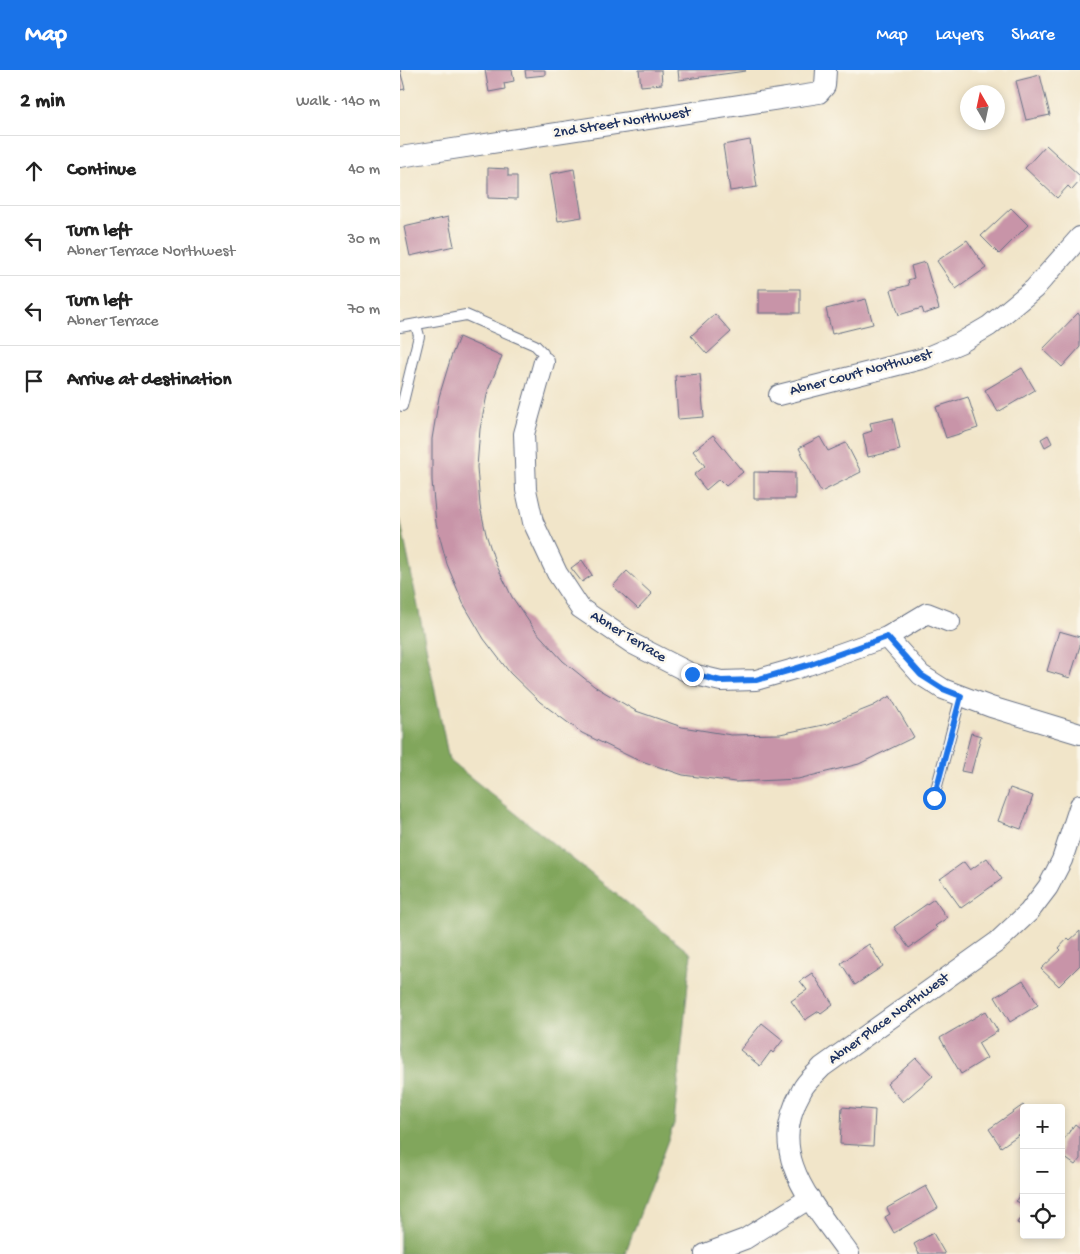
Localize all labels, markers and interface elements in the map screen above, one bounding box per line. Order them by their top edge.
text: Map [25,21,67,50]
text: Map [876,25,908,46]
text: Layers [936,25,983,46]
text: Share [1011,25,1055,46]
north arrow [960,85,1005,130]
text: 2 min [20,90,65,115]
text: Walk · 140 m [296,93,380,112]
street label: 2nd Street Northwest [552,103,694,143]
icon: ahead [20,157,48,185]
text: Continue [67,159,136,182]
text: 40 m [348,161,380,180]
text: Turn left [67,220,131,243]
icon: left [20,227,48,255]
text: 30 m [347,231,380,250]
text: Abner Terrace Northwest [67,243,235,262]
text: Turn left [67,290,131,313]
icon: left [20,297,48,325]
text: 70 m [347,301,380,320]
text: Abner Terrace [67,313,159,332]
street label: Abner Court Northwest [788,345,936,401]
icon: arrive [20,367,48,395]
text: Arrive at destination [67,369,231,392]
street label: Abner Terrace [587,607,670,667]
route end [681,663,704,686]
route start [923,787,946,810]
street label: Abner Place Northwest [825,968,954,1069]
map controls [1020,1104,1065,1239]
button: + [1020,1104,1065,1149]
button: − [1020,1149,1065,1194]
button: locate [1020,1194,1065,1239]

